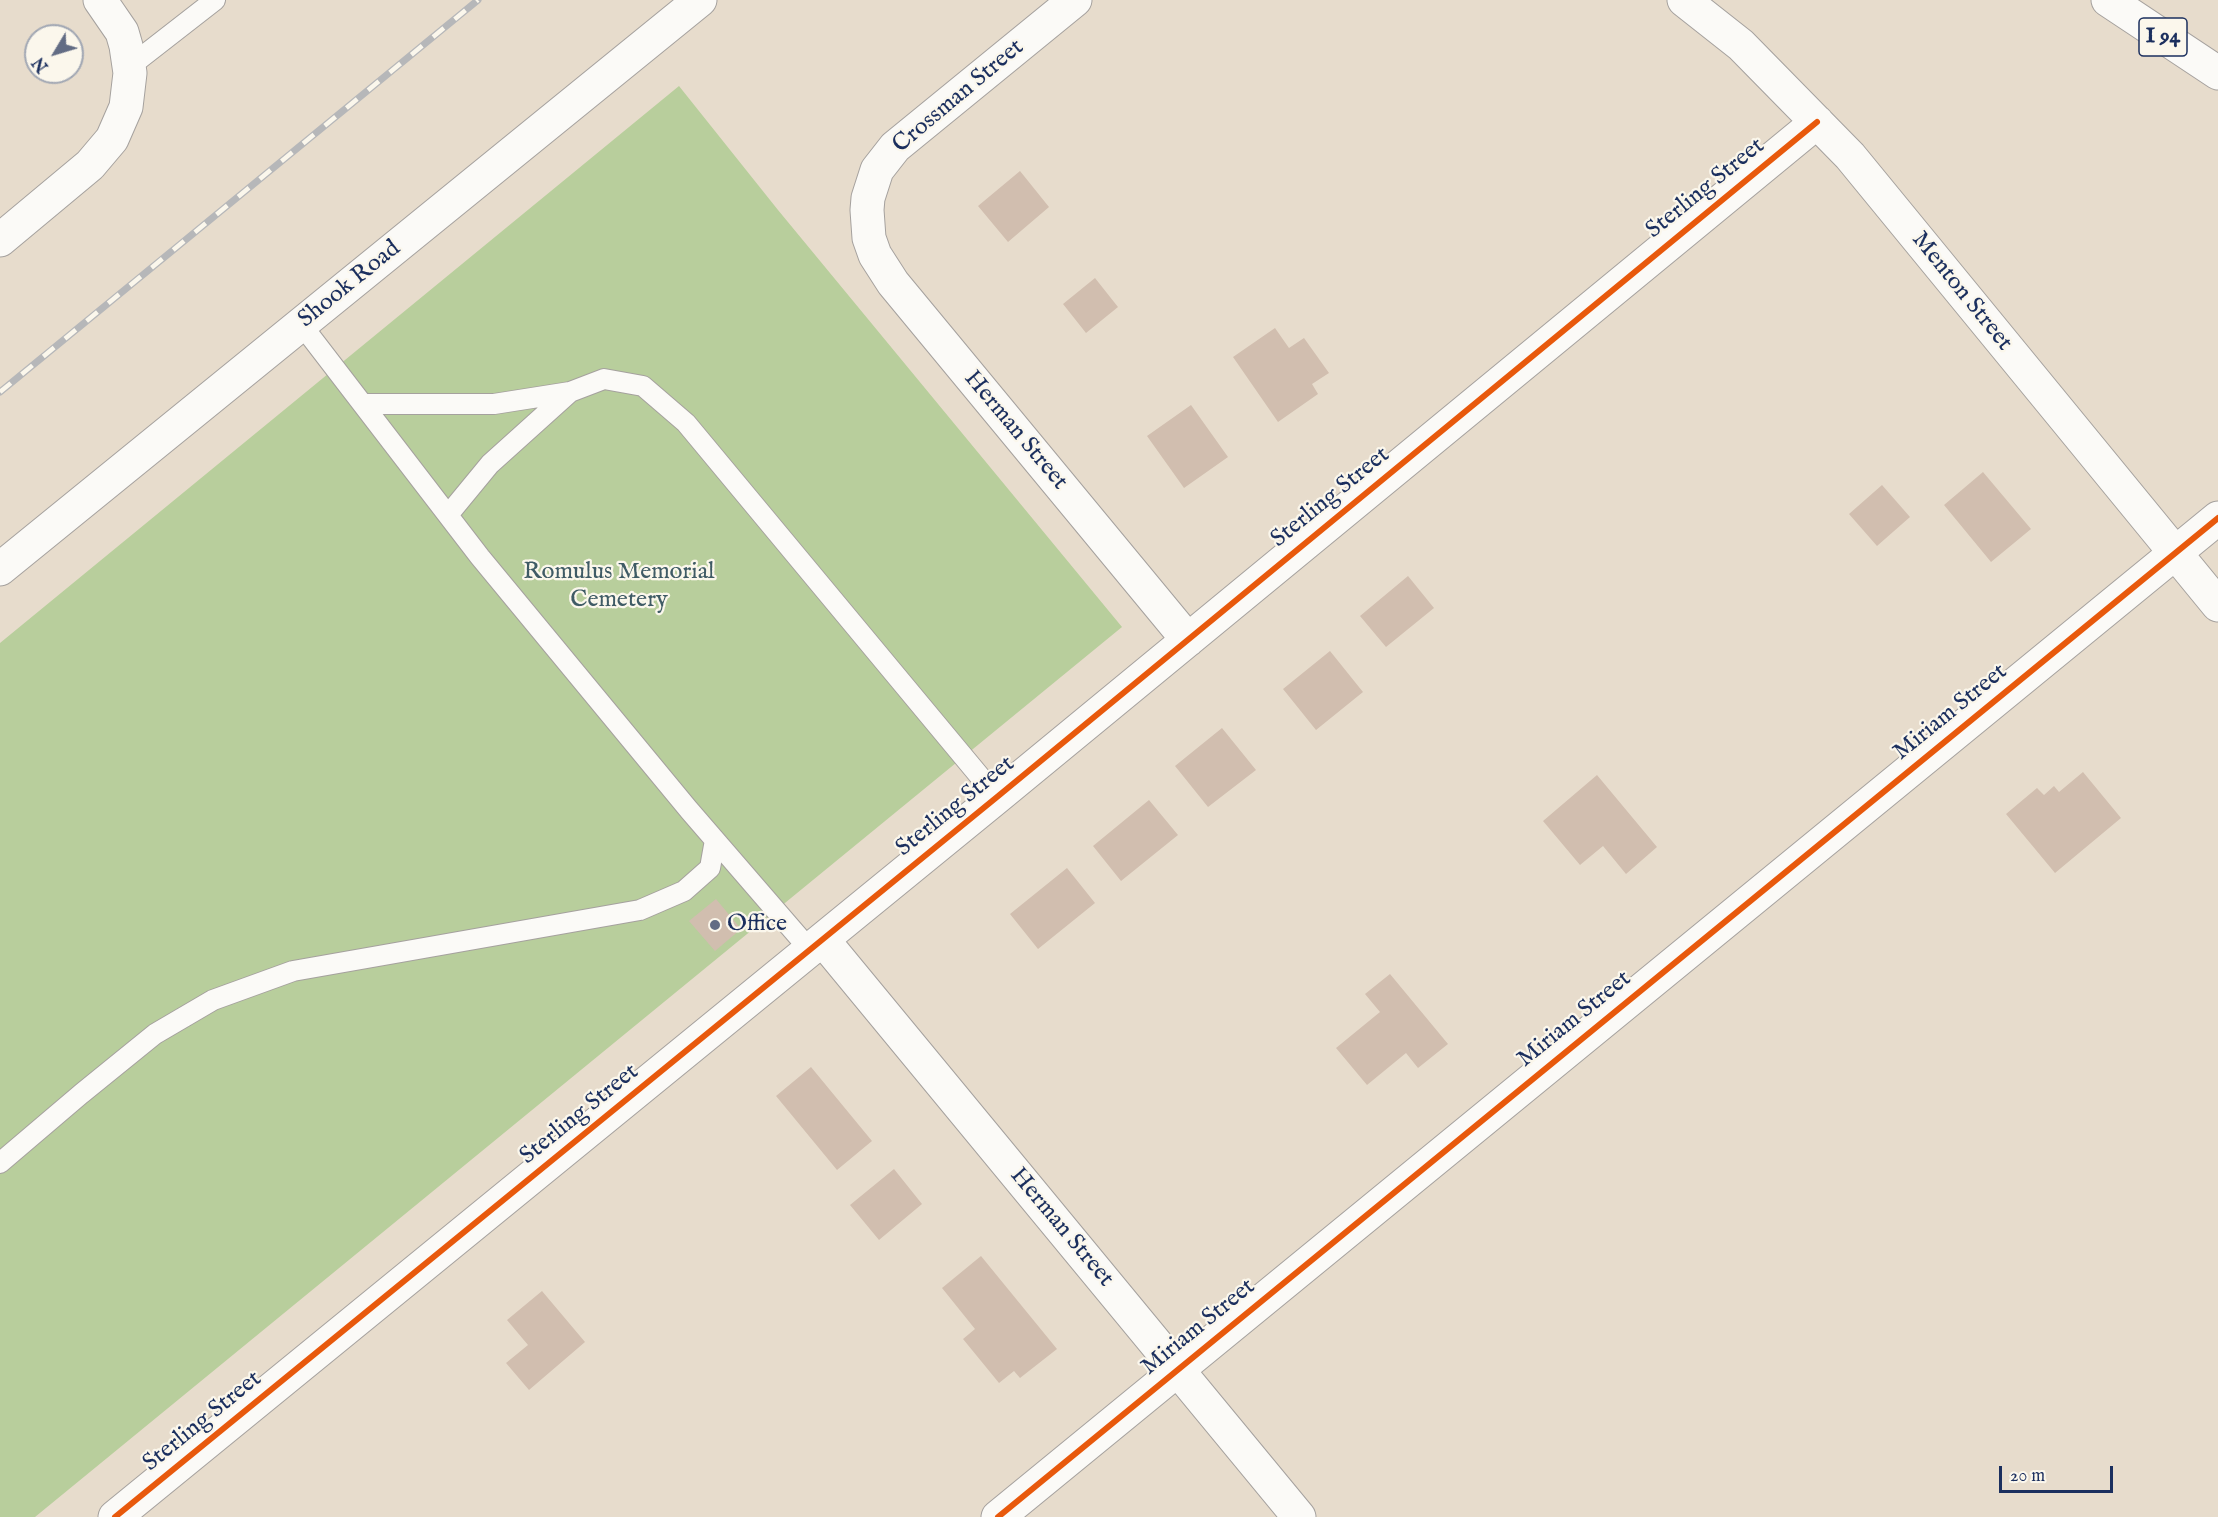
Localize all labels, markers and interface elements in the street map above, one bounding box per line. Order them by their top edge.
road number: I 94 [2139,18,2187,56]
north arrow [24,24,84,84]
street label: Crossman Street [888,34,1030,160]
text: N [29,52,54,75]
street label: Sterling Street [1641,132,1771,246]
street label: Menton Street [1904,227,2018,357]
street label: Shook Road [293,235,407,335]
street label: Herman Street [957,366,1073,496]
street label: Sterling Street [1266,441,1396,555]
park label: Romulus Memorial Cemetery [523,559,715,615]
street label: Miriam Street [1888,658,2014,768]
street label: Sterling Street [891,750,1021,864]
place label: Office [727,911,787,939]
marker: Office [708,918,722,932]
street label: Miriam Street [1512,965,1638,1075]
street label: Sterling Street [515,1058,645,1172]
street label: Herman Street [1003,1163,1119,1293]
street label: Miriam Street [1136,1273,1262,1383]
street label: Sterling Street [138,1365,268,1479]
scale bar [2002,1454,2116,1492]
text: 20 m [2010,1465,2045,1488]

